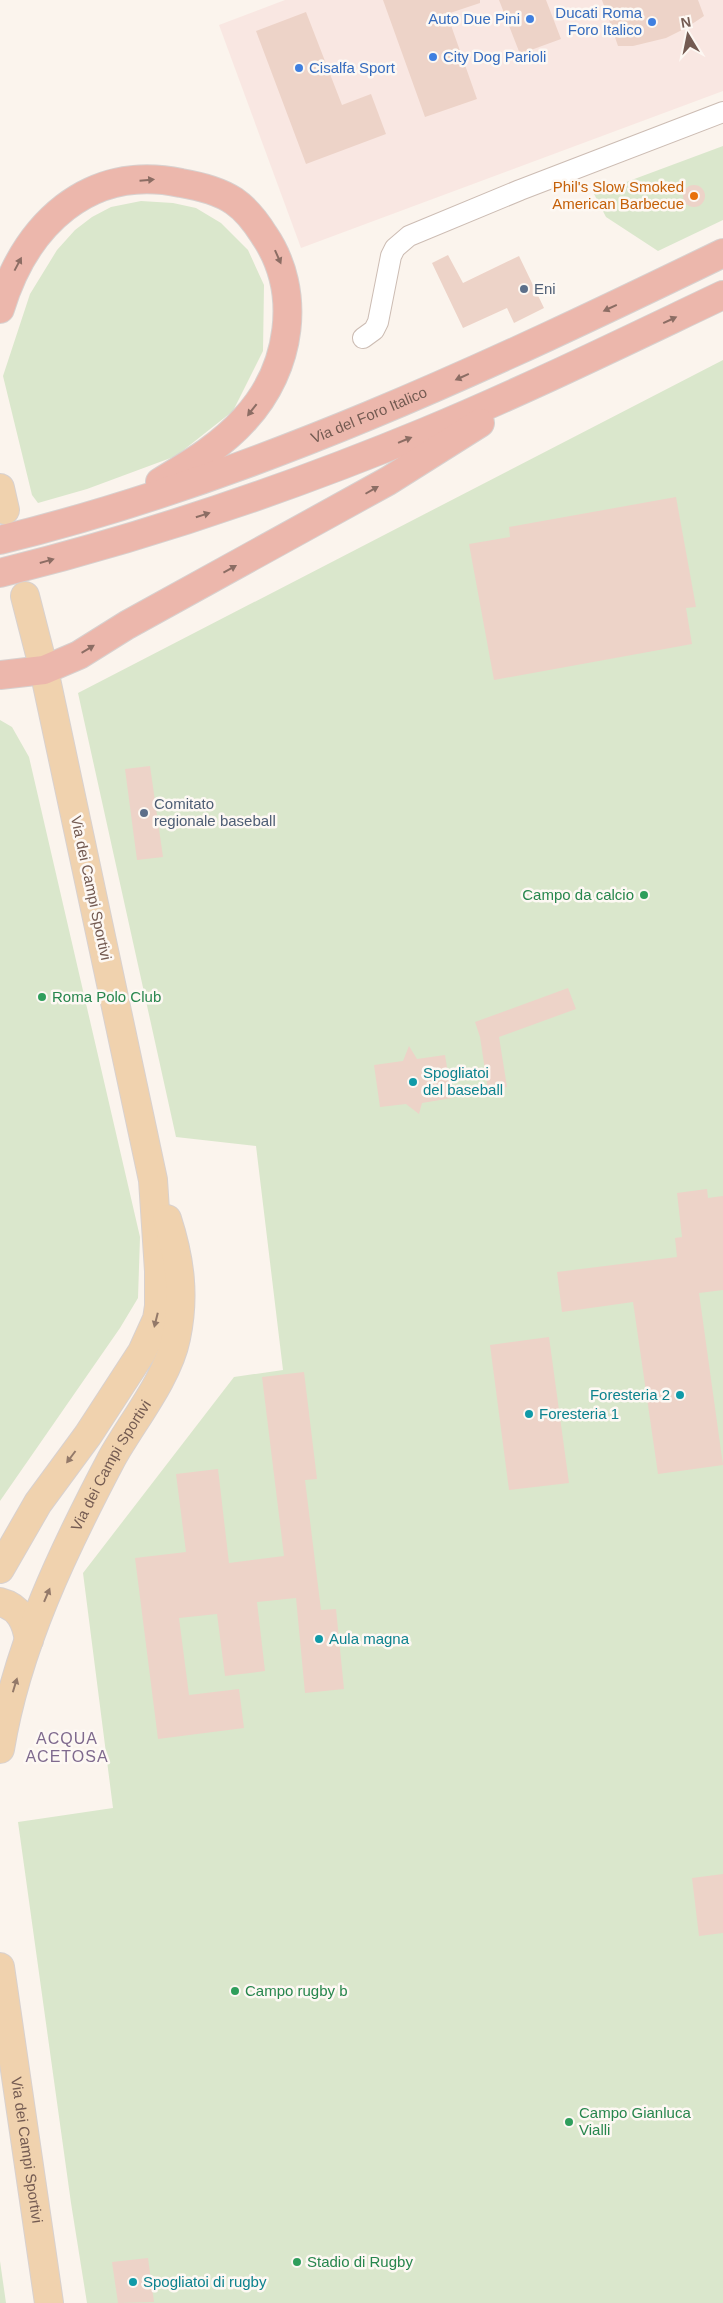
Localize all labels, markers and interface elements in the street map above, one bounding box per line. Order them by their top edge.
place label: Ducati Roma Foro Italico [555,4,643,38]
place label: Auto Due Pini [428,10,520,27]
north arrow [663,10,713,60]
marker: Auto Due Pini [524,13,536,25]
text: N [679,13,692,31]
marker: Ducati Roma Foro Italico [646,16,658,28]
place label: City Dog Parioli [443,48,546,65]
marker: City Dog Parioli [427,51,439,63]
place label: Cisalfa Sport [309,59,396,76]
marker: Cisalfa Sport [293,62,305,74]
one-way arrow [140,176,156,184]
place label: Phil's Slow Smoked American Barbecue [552,178,684,212]
marker: Phil's Slow Smoked American Barbecue [688,190,700,202]
one-way arrow [274,250,282,264]
one-way arrow [14,257,23,271]
place label: Eni [534,280,556,297]
marker: Eni [518,283,530,295]
one-way arrow [603,304,617,312]
one-way arrow [663,316,677,324]
one-way arrow [455,373,469,381]
street label: Via del Foro Italico [308,383,429,446]
one-way arrow [247,403,257,417]
one-way arrow [398,436,412,444]
one-way arrow [365,486,378,495]
one-way arrow [196,510,211,518]
one-way arrow [40,557,55,565]
one-way arrow [223,565,236,574]
one-way arrow [82,645,95,654]
place label: Comitato regionale baseball [154,795,276,829]
marker: Comitato regionale baseball [138,807,150,819]
street label: Via dei Campi Sportivi [68,814,115,962]
place label: Campo da calcio [522,886,634,903]
marker: Campo da calcio [638,889,650,901]
place label: Roma Polo Club [52,988,161,1005]
marker: Roma Polo Club [36,991,48,1003]
place label: Spogliatoi del baseball [423,1064,503,1098]
marker: Spogliatoi del baseball [407,1076,419,1088]
one-way arrow [152,1312,160,1327]
place label: Foresteria 2 [590,1386,670,1403]
marker: Foresteria 2 [674,1389,686,1401]
street label: Via dei Campi Sportivi [67,1397,154,1534]
place label: Foresteria 1 [539,1405,619,1422]
marker: Foresteria 1 [523,1408,535,1420]
one-way arrow [66,1450,76,1464]
one-way arrow [43,1588,51,1602]
place label: Aula magna [329,1630,410,1647]
marker: Aula magna [313,1633,325,1645]
one-way arrow [11,1677,19,1692]
district label: ACQUA ACETOSA [25,1730,109,1765]
place label: Campo rugby b [245,1982,348,1999]
marker: Campo rugby b [229,1985,241,1997]
street label: Via dei Campi Sportivi [8,2076,46,2224]
place label: Campo Gianluca Vialli [579,2104,691,2138]
marker: Campo Gianluca Vialli [563,2116,575,2128]
place label: Stadio di Rugby [307,2253,413,2270]
marker: Stadio di Rugby [291,2256,303,2268]
place label: Spogliatoi di rugby [143,2273,267,2290]
marker: Spogliatoi di rugby [127,2276,139,2288]

